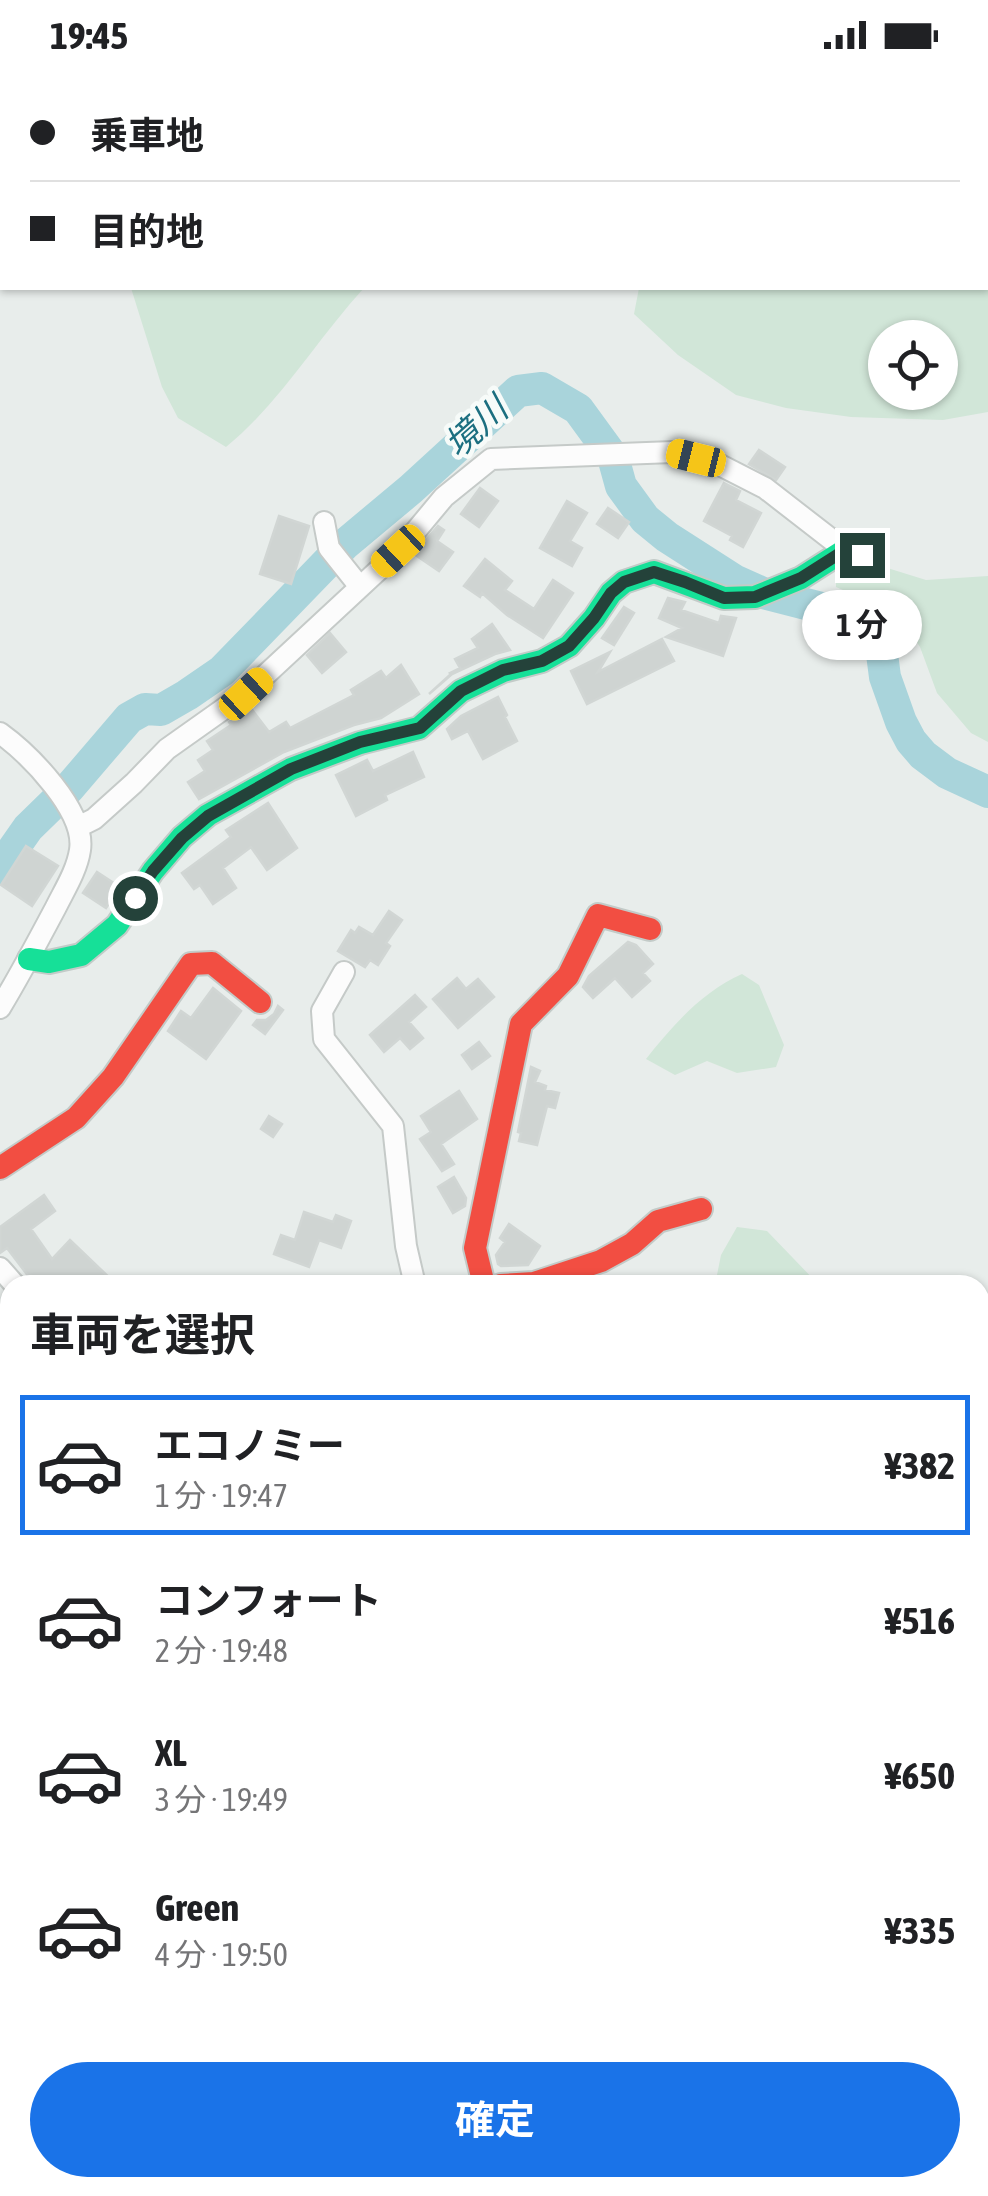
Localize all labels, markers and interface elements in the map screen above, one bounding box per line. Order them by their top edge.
text: 19:45 [50,14,128,57]
text: 乗車地 [90,114,204,157]
text: 目的地 [90,210,204,253]
map controls [868,320,958,410]
button: locate [868,320,958,410]
water label: 境川 [436,385,518,465]
car [663,436,729,480]
car [366,520,430,582]
route end [840,533,885,578]
callout: 1 分 [802,590,922,660]
text: 1 分 [836,606,888,643]
car [214,663,278,725]
route start [113,876,158,921]
text: 車両を選択 [30,1309,255,1361]
icon: car [35,1420,125,1510]
text: エコノミー [155,1424,345,1467]
text: ¥382 [885,1444,955,1487]
text: 1 分 · 19:47 [155,1477,288,1514]
icon: car [35,1575,125,1665]
text: コンフォート [155,1579,382,1622]
text: ¥516 [885,1599,955,1642]
text: 2 分 · 19:48 [155,1632,288,1669]
icon: car [35,1730,125,1820]
text: XL [155,1731,187,1774]
text: ¥650 [885,1754,955,1797]
text: 3 分 · 19:49 [155,1781,288,1818]
icon: car [35,1885,125,1975]
text: Green [155,1886,239,1929]
text: ¥335 [885,1909,955,1952]
text: 4 分 · 19:50 [155,1936,288,1973]
button: 確定 [30,2062,960,2177]

